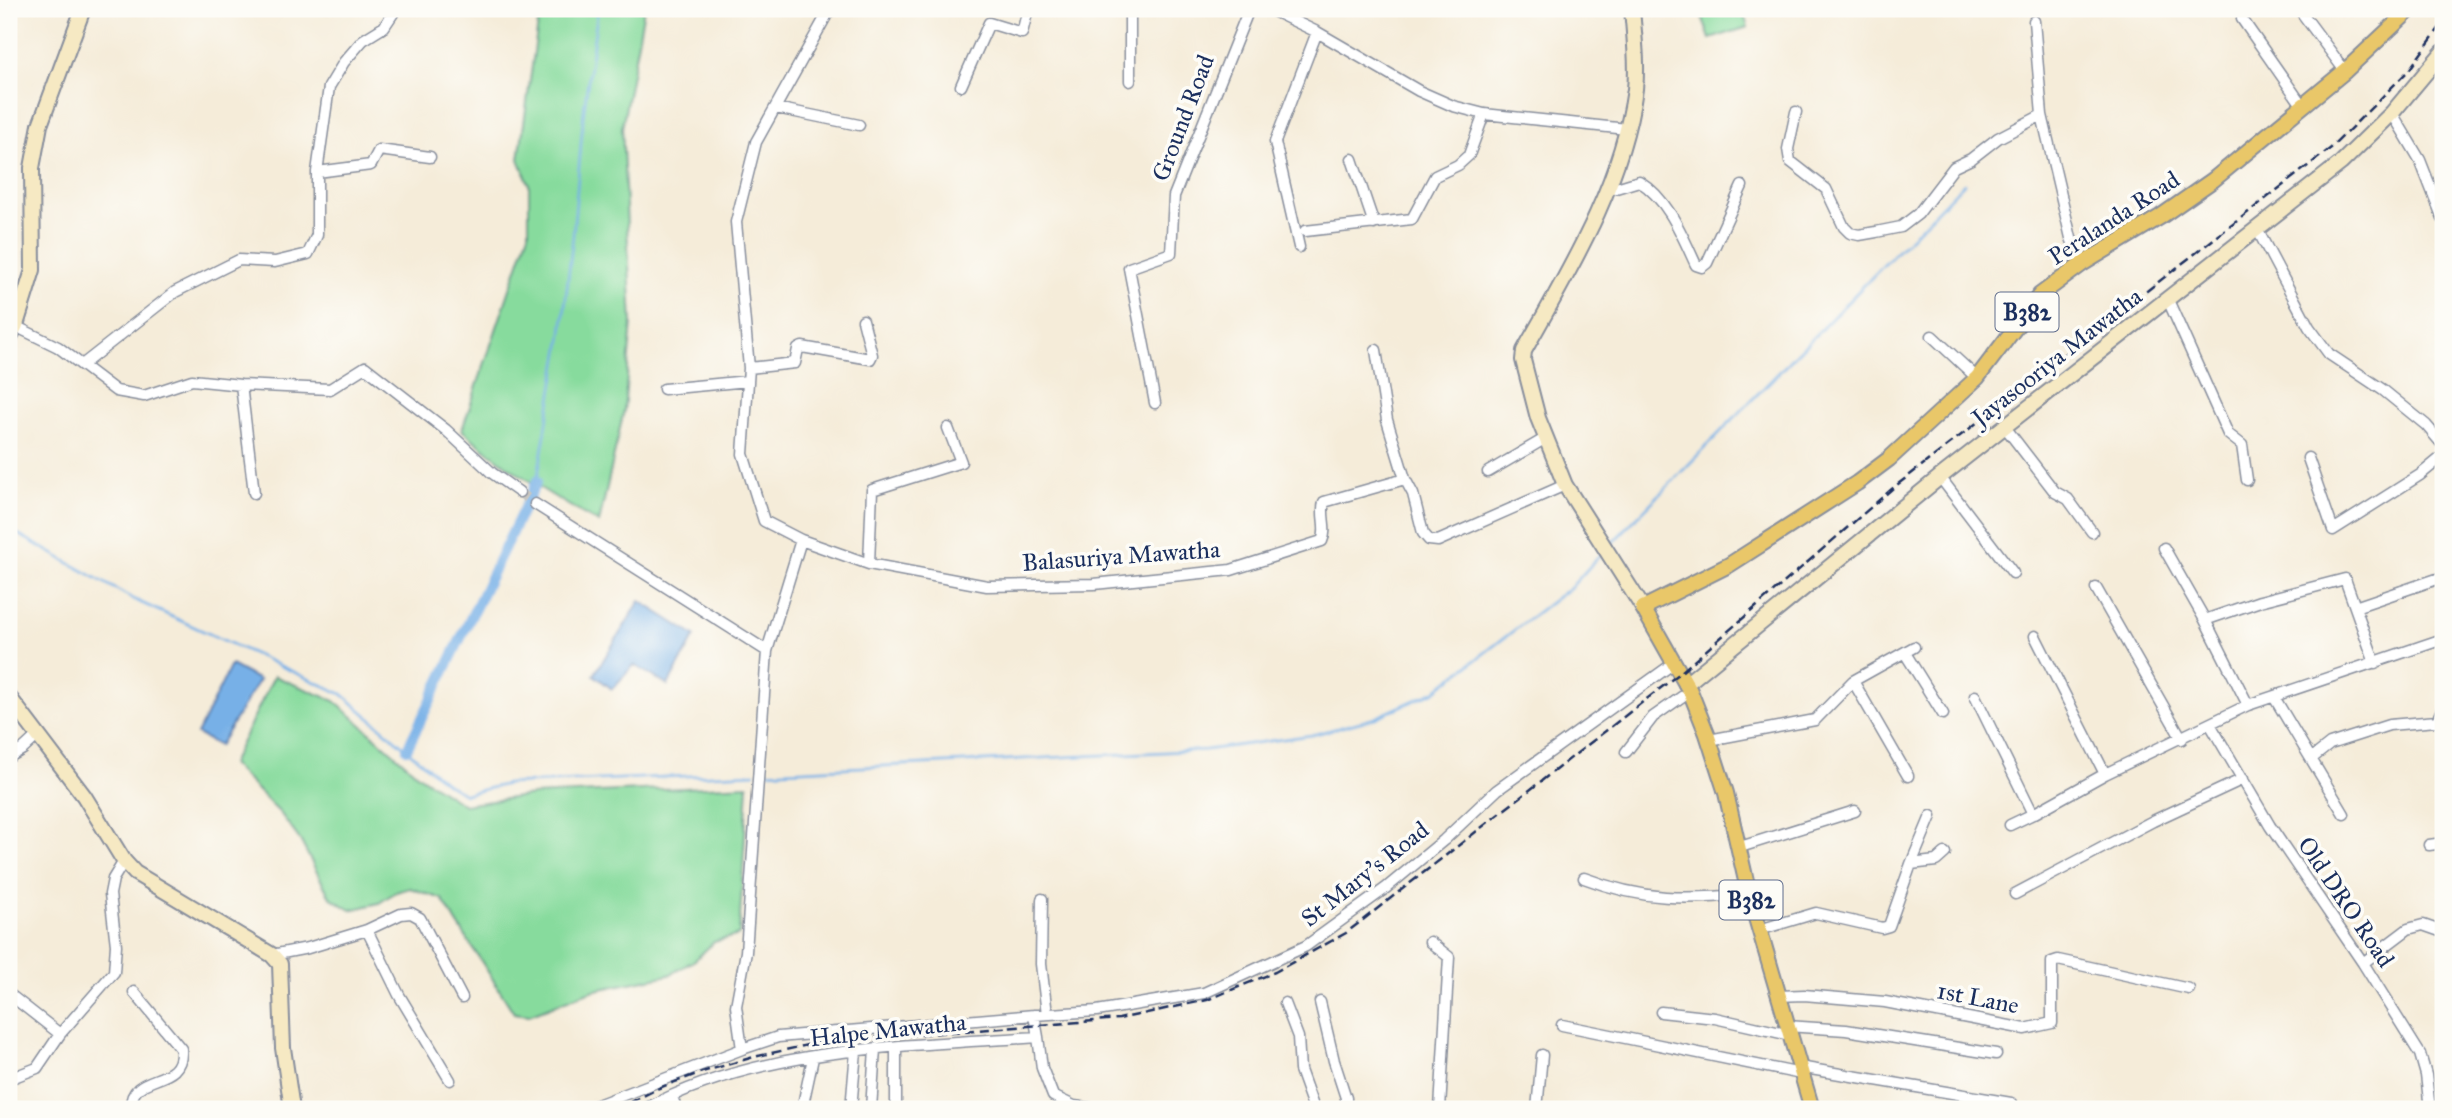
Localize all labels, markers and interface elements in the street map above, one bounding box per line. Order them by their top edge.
street label: Ground Road [1145,51,1221,185]
street label: Peralanda Road [2043,164,2185,272]
street label: Jayasooriya Mawatha [1964,281,2149,435]
road number: B382 [1996,292,2058,332]
street label: Balasuriya Mawatha [1021,534,1222,578]
street label: St Mary's Road [1295,815,1435,933]
street label: Old DRO Road [2291,831,2401,973]
road number: B382 [1720,880,1782,920]
street label: 1st Lane [1935,975,2021,1021]
street label: Halpe Mawatha [808,1007,969,1053]

